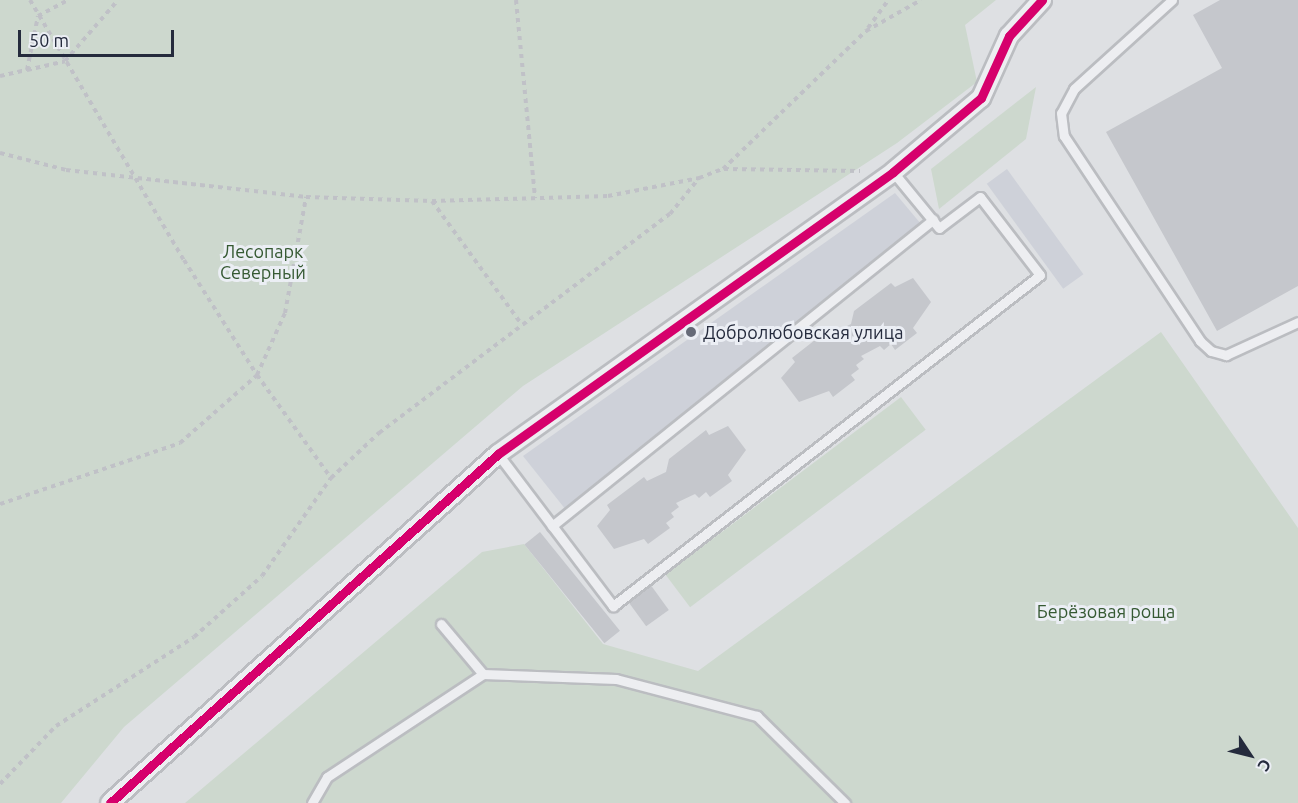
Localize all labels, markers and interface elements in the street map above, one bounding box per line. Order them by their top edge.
scale bar [21,18,177,56]
text: 50 m [29,30,69,50]
park label: Лесопарк Северный [220,241,306,284]
place label: Добролюбовская улица [703,321,903,343]
marker: Добролюбовская улица [684,325,698,339]
park label: Берёзовая роща [1037,600,1175,622]
north arrow [1220,725,1280,785]
text: С [1254,756,1275,775]

